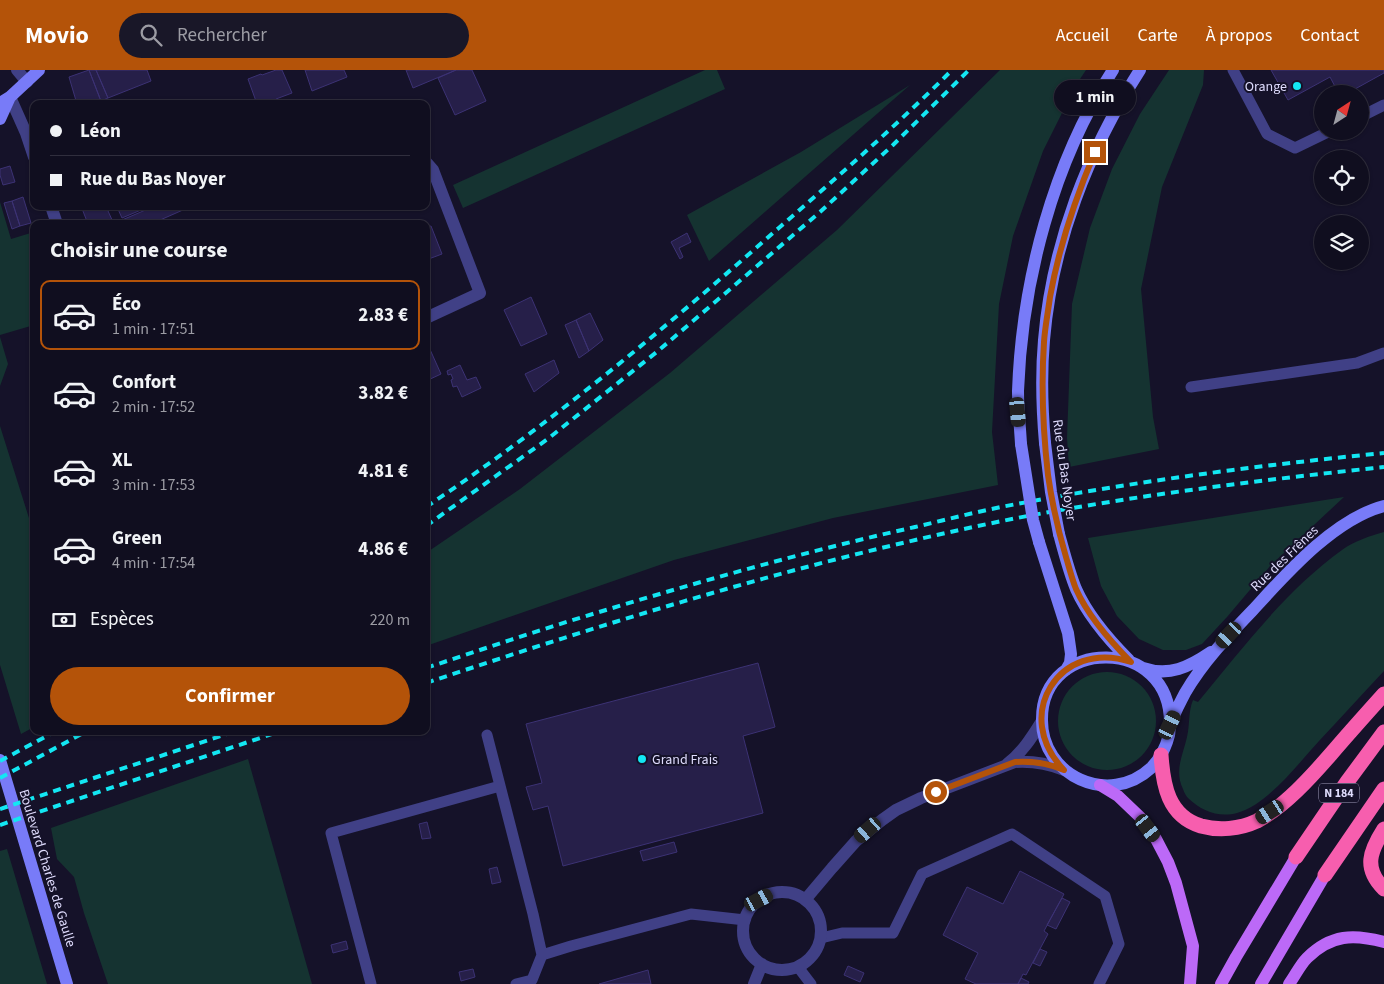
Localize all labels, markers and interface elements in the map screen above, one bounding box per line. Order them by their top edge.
search box [119,13,469,58]
text: Movio [25,18,89,53]
icon: search [137,21,165,49]
text: Rechercher [177,22,267,49]
text: Accueil [1056,23,1109,48]
text: Carte [1137,23,1178,48]
text: À propos [1206,23,1272,48]
text: Contact [1300,23,1359,48]
place label: Orange [1245,77,1287,97]
callout: 1 min [1054,79,1136,114]
marker: Orange [1291,80,1303,92]
north arrow [1314,85,1369,140]
map controls [1314,85,1369,270]
text: 1 min [1076,86,1114,108]
text: Léon [80,118,121,145]
route end [1084,141,1106,163]
button: locate [1314,150,1369,205]
text: Rue du Bas Noyer [80,166,225,193]
button: layers [1314,215,1369,270]
text: Choisir une course [50,234,228,266]
text: Éco [112,291,141,318]
icon: car [52,293,97,338]
text: 2.83 € [358,302,408,329]
text: 1 min · 17:51 [112,318,195,340]
text: Confort [112,369,176,396]
icon: car [52,371,97,416]
text: 3.82 € [358,380,408,407]
text: 2 min · 17:52 [112,396,195,418]
car [1009,396,1026,428]
street label: Rue du Bas Noyer [1047,418,1081,522]
text: XL [112,447,133,474]
icon: car [52,449,97,494]
text: 4.81 € [358,458,408,485]
text: 3 min · 17:53 [112,474,195,496]
street label: Rue des Frênes [1246,521,1323,596]
text: Green [112,525,162,552]
icon: car [52,527,97,572]
text: 4.86 € [358,536,408,563]
text: 4 min · 17:54 [112,552,195,574]
icon: cash [50,606,78,634]
text: Espèces [90,606,154,633]
text: 220 m [370,609,410,631]
car [1213,619,1244,651]
button: Confirmer [50,667,410,725]
car [1156,708,1183,742]
place label: Grand Frais [652,750,718,770]
marker: Grand Frais [636,753,648,765]
route start [925,781,947,803]
road number: N 184 [1319,784,1359,802]
street label: Boulevard Charles de Gaulle [13,787,81,950]
car [1253,798,1286,826]
car [1132,812,1163,844]
car [851,814,884,846]
car [742,886,775,914]

